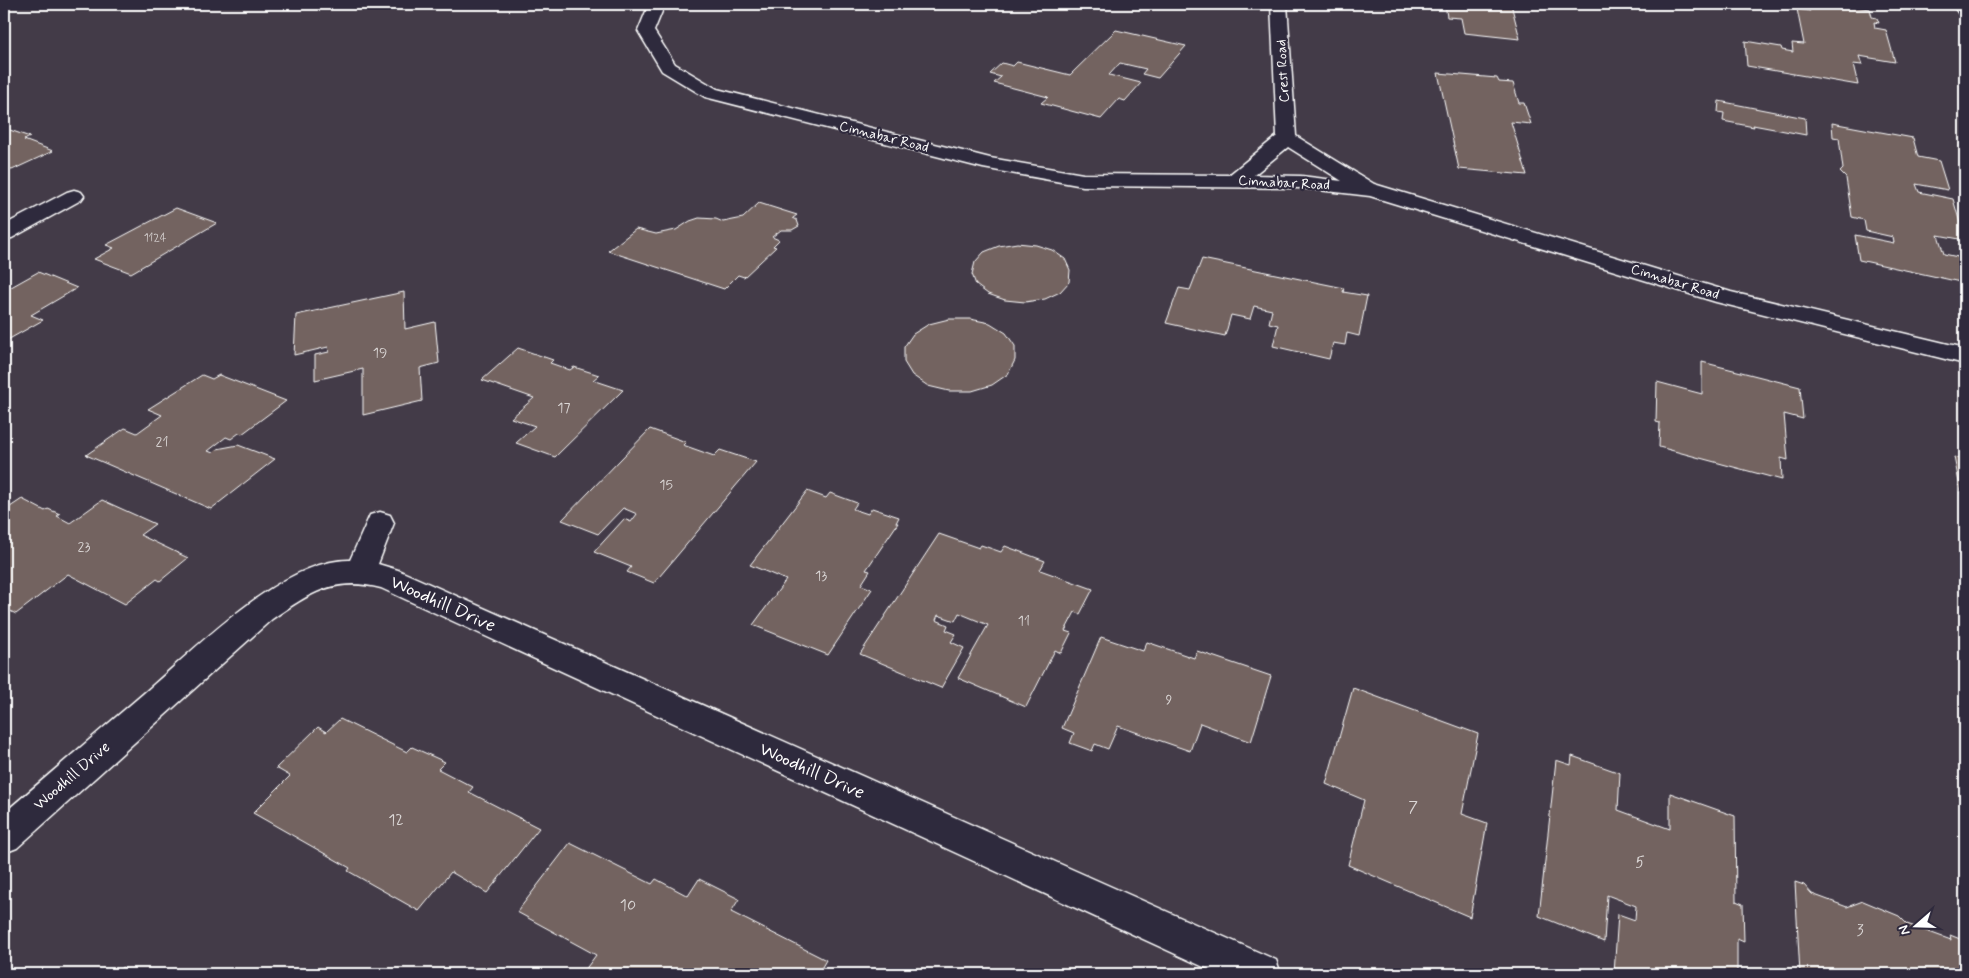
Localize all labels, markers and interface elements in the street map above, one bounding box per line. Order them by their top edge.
street label: Crest Road [1272,39,1294,103]
street label: Cinnabar Road [837,117,931,157]
street label: Cinnabar Road [1238,172,1330,194]
house number: 1124 [144,231,167,245]
street label: Cinnabar Road [1629,260,1721,304]
house number: 19 [373,344,387,362]
house number: 17 [557,399,571,417]
house number: 21 [156,433,168,451]
house number: 15 [659,476,673,494]
house number: 23 [78,538,90,556]
house number: 13 [815,567,827,585]
street label: Woodhill Drive [386,570,500,638]
house number: 11 [1018,612,1030,630]
house number: 9 [1166,691,1173,709]
street label: Woodhill Drive [29,737,115,815]
street label: Woodhill Drive [755,737,869,805]
house number: 7 [1408,797,1418,818]
house number: 12 [388,810,404,831]
house number: 5 [1635,852,1645,873]
house number: 10 [620,895,636,916]
north arrow [1892,900,1942,950]
house number: 3 [1856,920,1864,941]
text: N [1895,923,1915,938]

